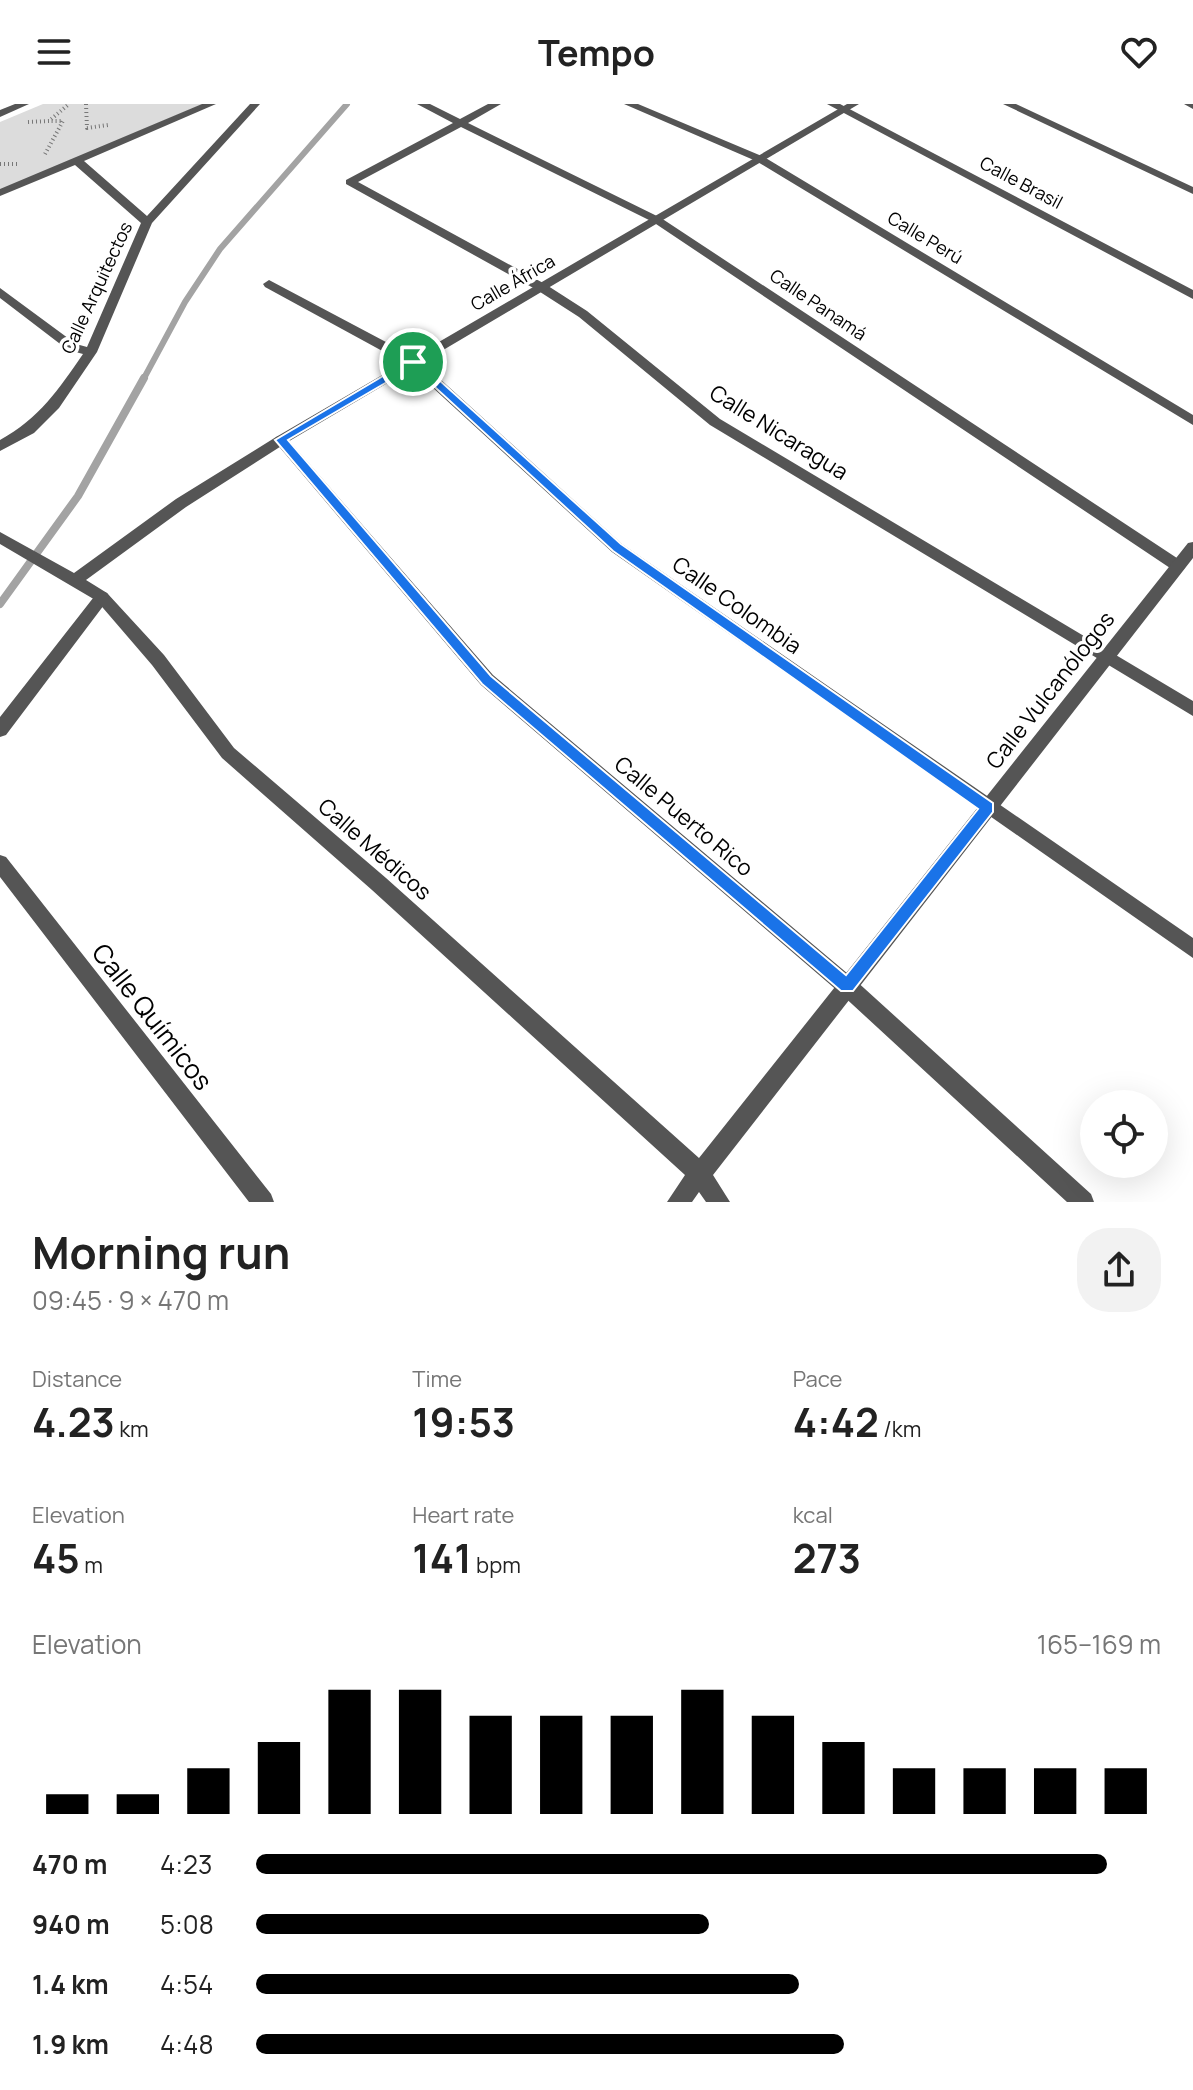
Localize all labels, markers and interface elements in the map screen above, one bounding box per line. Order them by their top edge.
text: Tempo [538,28,655,77]
icon: menu [32,30,76,74]
icon: heart [1117,30,1161,74]
street label: Calle Brasil [976,150,1067,214]
street label: Calle Perú [883,205,968,269]
street label: Calle Arquitectos [55,218,137,357]
street label: Calle África [466,248,559,316]
street label: Calle Panamá [766,263,872,345]
pin [379,328,447,396]
icon: arrive [391,340,435,384]
street label: Calle Nicaragua [704,377,854,487]
street label: Calle Colombia [666,549,808,661]
street label: Calle Vulcanólogos [979,605,1121,775]
street label: Calle Puerto Rico [608,749,760,883]
street label: Calle Médicos [312,791,438,907]
street label: Calle Químicos [84,936,221,1097]
map controls [1080,1090,1168,1178]
button: locate [1080,1090,1168,1178]
text: Morning run [32,1222,290,1282]
button: share [1077,1228,1161,1312]
text: 09:45 · 9 × 470 m [32,1282,229,1318]
text: Distance [32,1364,122,1394]
text: Time [412,1364,462,1394]
text: Pace [793,1364,842,1394]
text: 4.23 [32,1394,115,1449]
text: 19:53 [412,1394,515,1449]
text: 4:42 [793,1394,879,1449]
text: km [115,1414,149,1444]
text: /km [879,1414,921,1444]
text: Elevation [32,1500,125,1530]
text: Heart rate [412,1500,514,1530]
text: kcal [793,1500,833,1530]
text: 45 [32,1530,80,1585]
text: 141 [412,1530,472,1585]
text: 273 [793,1530,861,1585]
text: m [80,1550,103,1580]
text: bpm [472,1550,521,1580]
text: Elevation [32,1626,142,1662]
text: 165–169 m [1037,1626,1161,1662]
text: 470 m [32,1846,107,1882]
text: 4:23 [160,1846,212,1882]
text: 940 m [32,1906,110,1942]
text: 5:08 [160,1906,214,1942]
text: 1.4 km [32,1966,109,2002]
text: 4:54 [160,1966,213,2002]
text: 1.9 km [32,2026,109,2062]
text: 4:48 [160,2026,214,2062]

